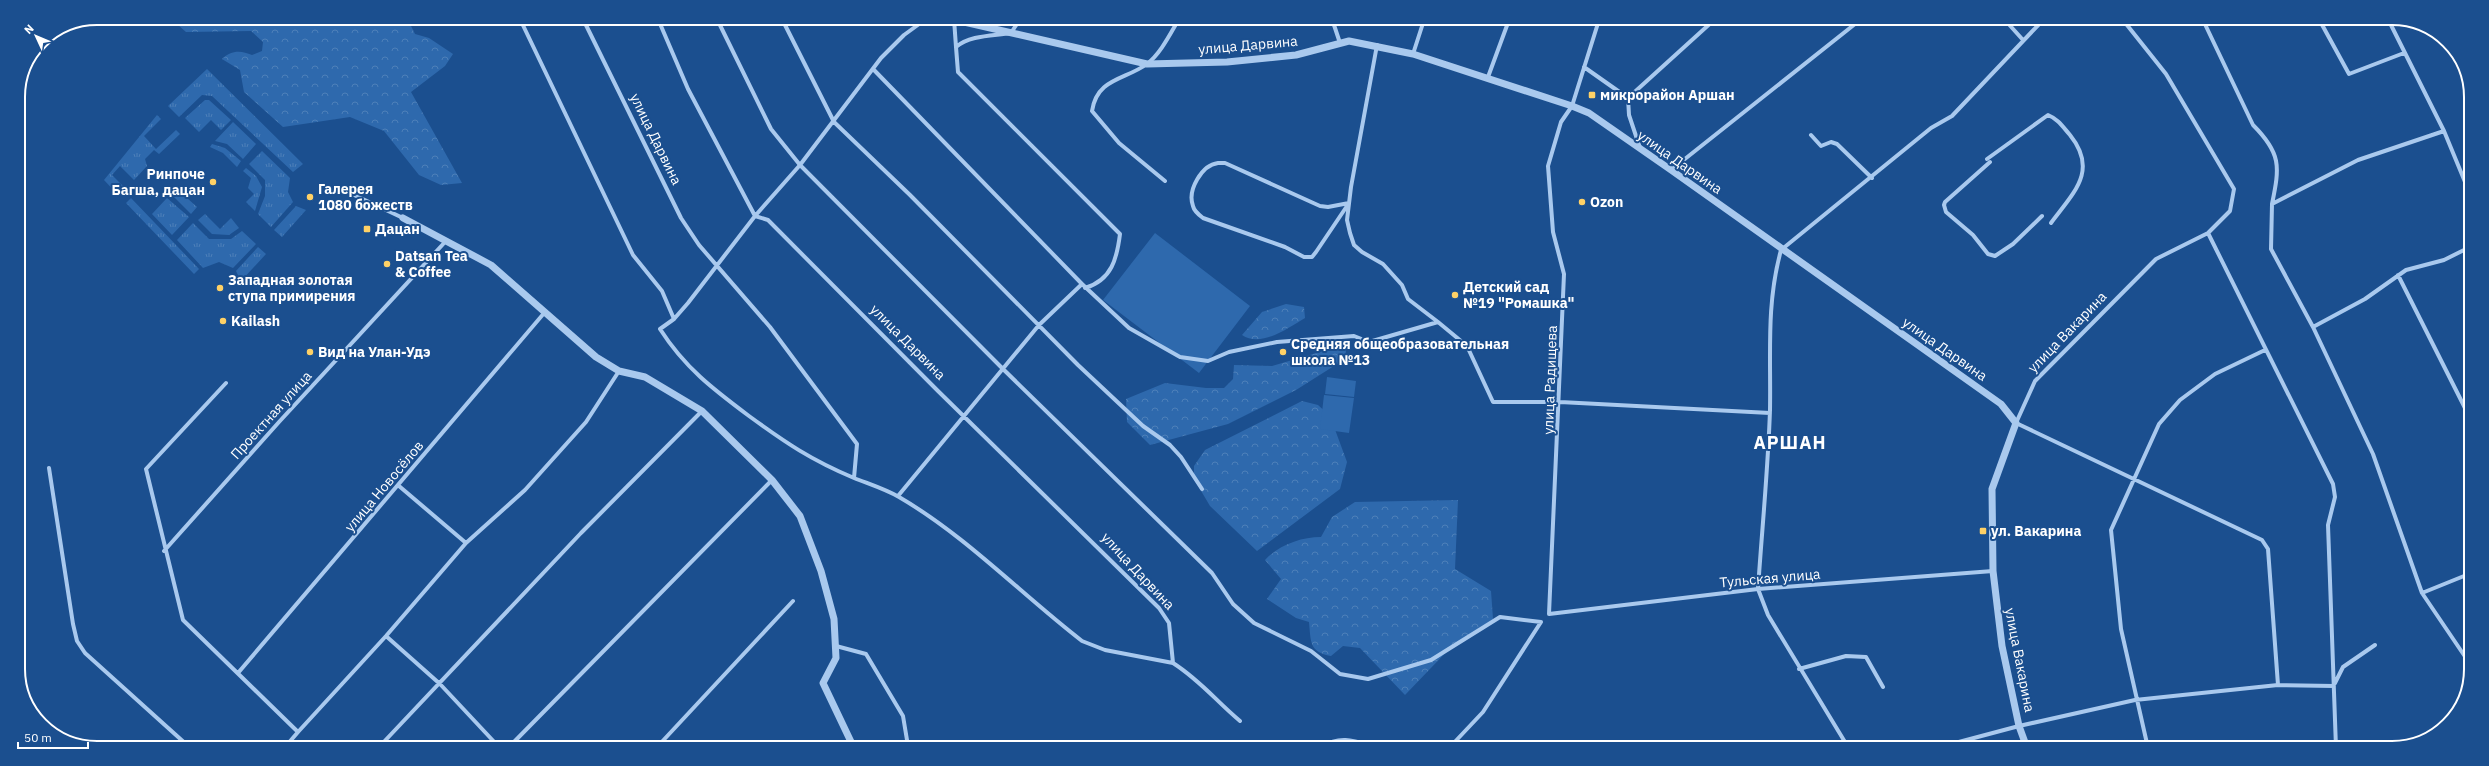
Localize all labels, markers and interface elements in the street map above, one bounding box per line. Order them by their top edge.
north arrow [16,16,56,56]
text: N [21,21,37,37]
street label: улица Дарвина [1198,32,1299,58]
place label: микрорайон Аршан [1600,86,1735,104]
street label: улица Дарвина [626,90,686,188]
marker: микрорайон Аршан [1587,90,1597,100]
street label: улица Дарвина [1634,126,1726,198]
place label: Ринпоче Багша, дацан [111,165,205,199]
marker: Ринпоче Багша, дацан [208,177,218,187]
place label: Галерея 1080 божеств [318,180,413,214]
marker: Галерея 1080 божеств [305,192,315,202]
place label: Ozon [1590,193,1623,211]
marker: Ozon [1577,197,1587,207]
place label: Дацан [375,220,420,238]
marker: Дацан [362,224,372,234]
place label: Datsan Tea & Coffee [395,247,468,281]
marker: Datsan Tea & Coffee [382,259,392,269]
place label: Западная золотая ступа примирения [228,271,355,305]
place label: Детский сад №19 "Ромашка" [1463,278,1574,312]
marker: Западная золотая ступа примирения [215,283,225,293]
street label: улица Вакарина [2024,287,2111,376]
marker: Детский сад №19 "Ромашка" [1450,290,1460,300]
street label: улица Дарвина [866,300,950,384]
place label: Kailash [231,312,280,330]
street label: улица Дарвина [1899,313,1991,385]
marker: Kailash [218,316,228,326]
street label: улица Радищева [1539,325,1561,435]
place label: Средняя общеобразовательная школа №13 [1291,335,1509,369]
place label: Вид на Улан-Удэ [318,343,430,361]
marker: Вид на Улан-Удэ [305,347,315,357]
marker: Средняя общеобразовательная школа №13 [1278,347,1288,357]
street label: Проектная улица [227,367,316,463]
district label: АРШАН [1753,431,1827,454]
street label: улица Новосёлов [341,437,427,535]
place label: ул. Вакарина [1991,522,2081,540]
marker: ул. Вакарина [1978,526,1988,536]
street label: улица Дарвина [1097,528,1179,614]
street label: Тульская улица [1719,565,1822,591]
street label: улица Вакарина [2001,606,2039,714]
scale bar [18,724,88,750]
text: 50 m [24,730,52,745]

